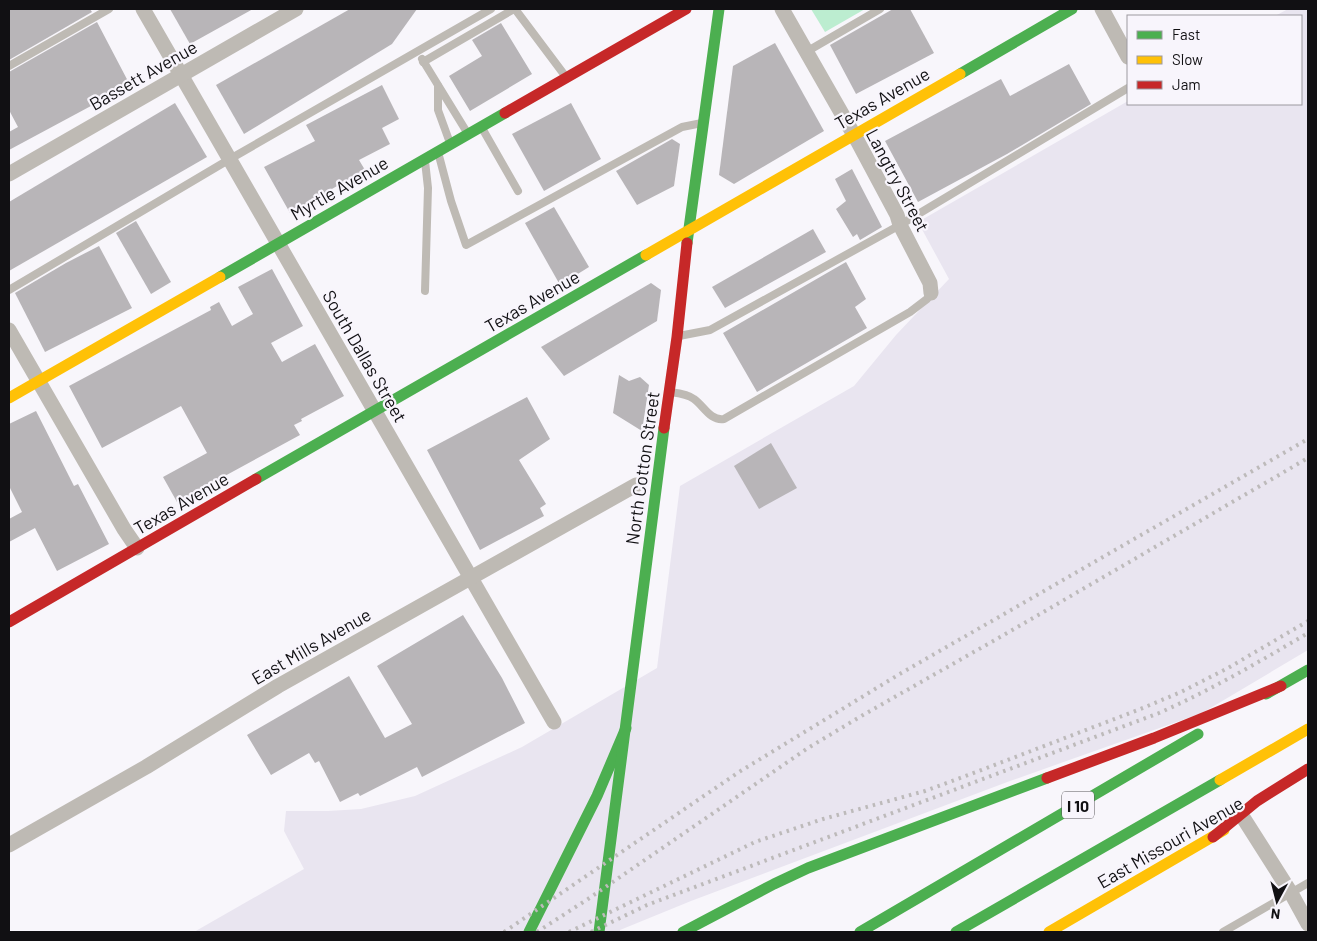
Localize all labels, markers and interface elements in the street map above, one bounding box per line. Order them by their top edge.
legend [1127,15,1302,105]
text: Fast [1172,25,1200,43]
street label: Bassett Avenue [85,35,201,115]
text: Slow [1172,50,1203,68]
street label: Texas Avenue [831,62,933,134]
text: Jam [1172,75,1201,93]
street label: Langtry Street [862,125,934,235]
street label: Myrtle Avenue [286,151,392,225]
street label: Texas Avenue [481,265,583,337]
street label: South Dallas Street [318,286,412,426]
street label: North Cotton Street [620,390,664,546]
street label: Texas Avenue [130,467,232,539]
street label: East Mills Avenue [247,603,375,689]
street label: East Missouri Avenue [1093,791,1247,893]
road number: I 10 [1062,792,1094,818]
north arrow [1252,876,1302,926]
text: N [1270,905,1281,923]

